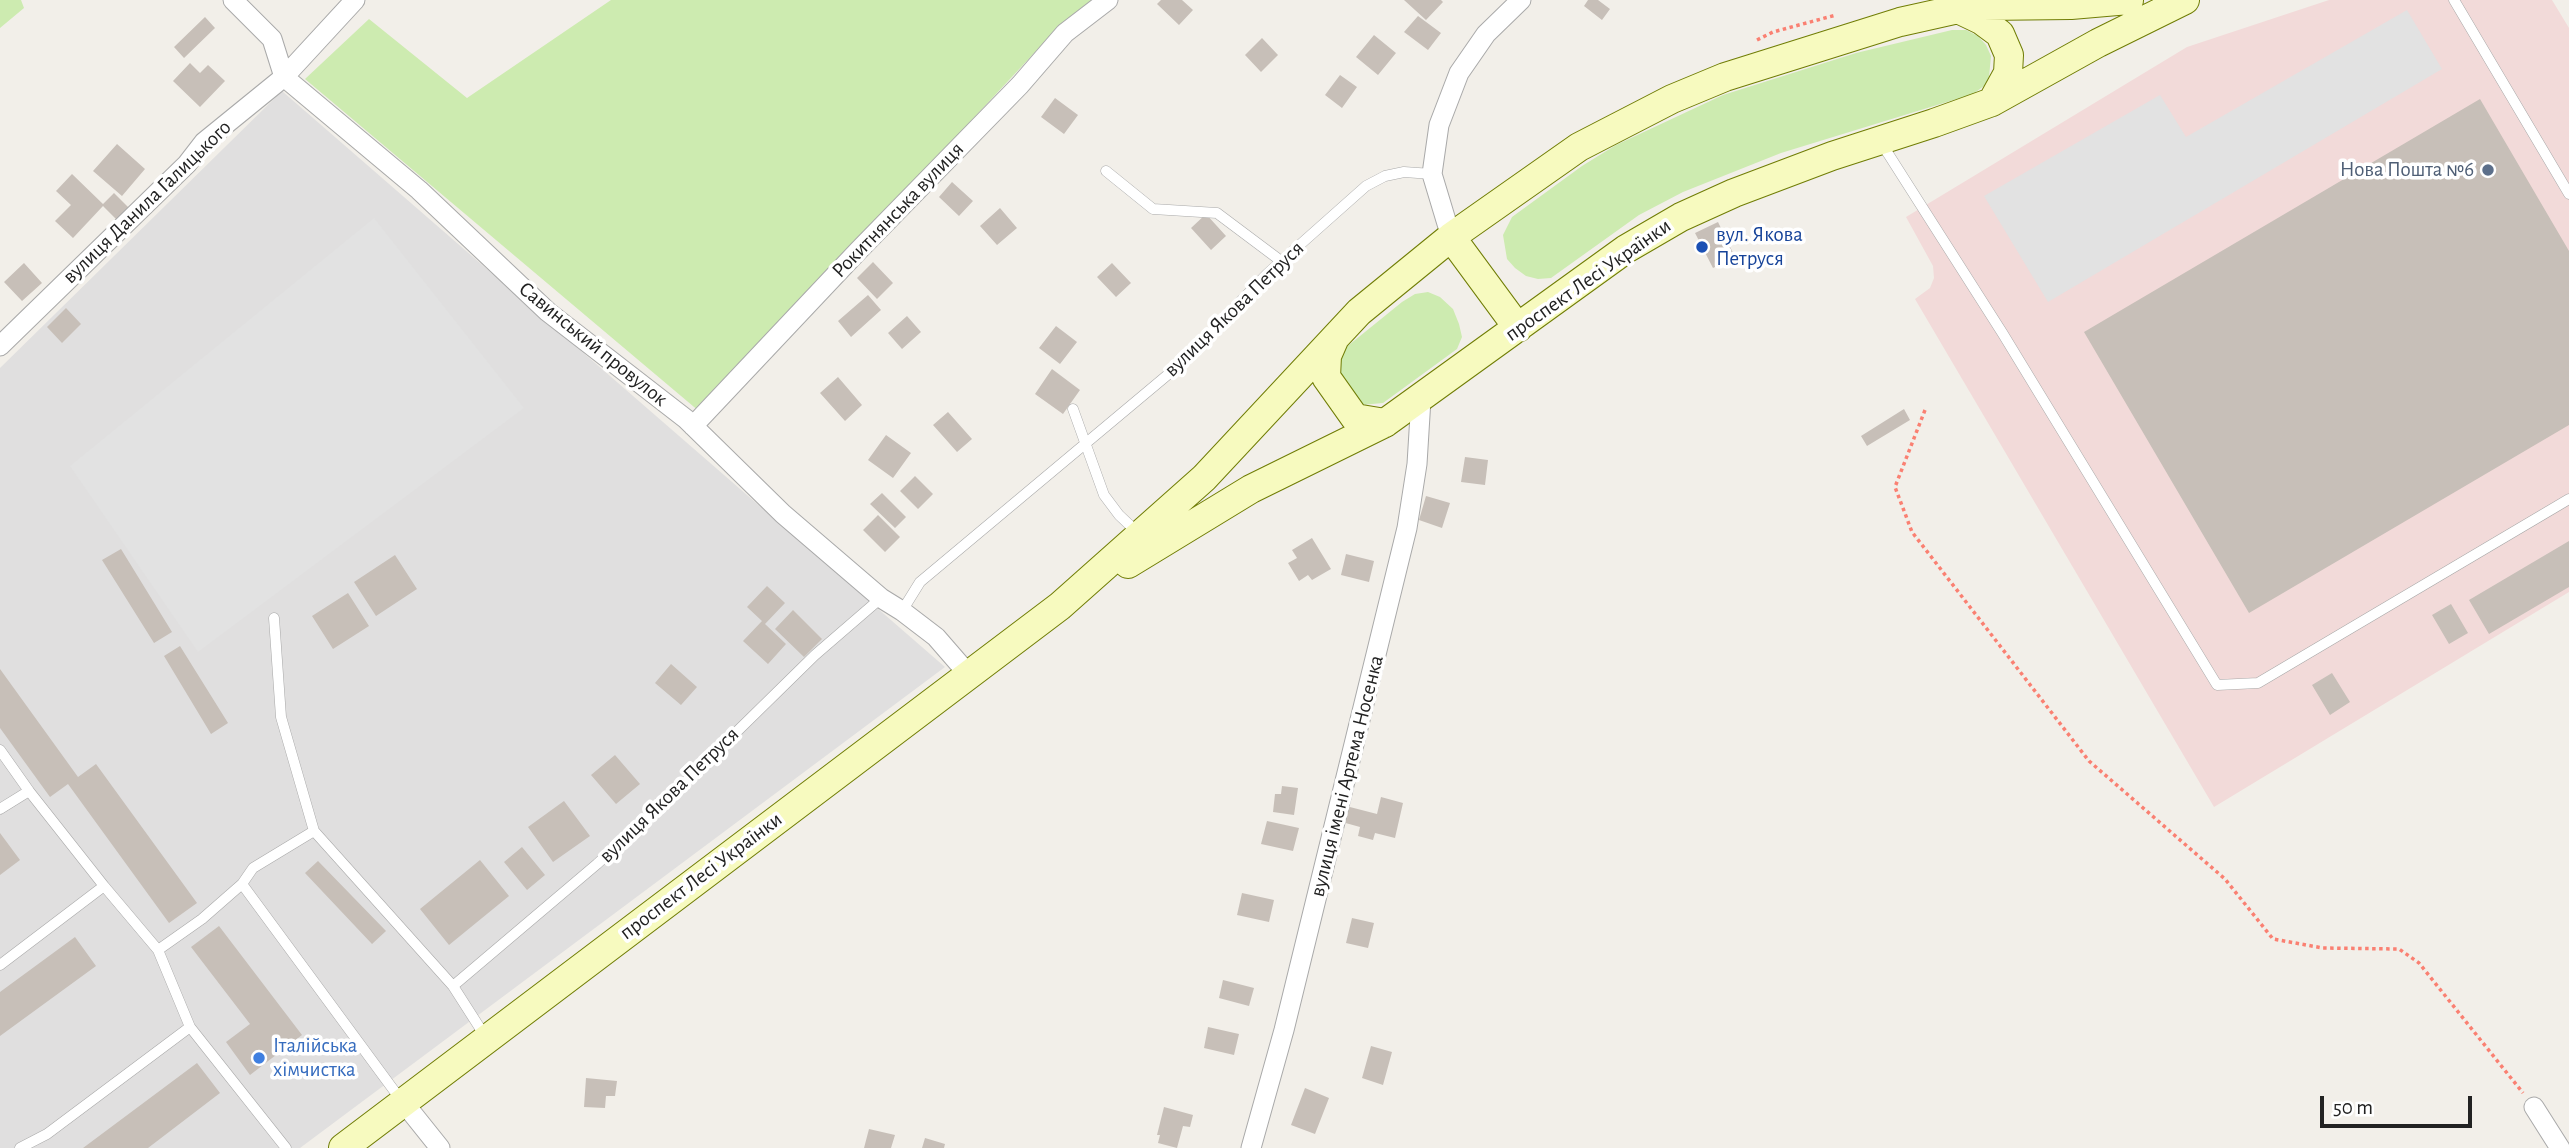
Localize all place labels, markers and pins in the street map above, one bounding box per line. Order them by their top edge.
place label: Нова Пошта №6 [2340,157,2474,183]
marker: Нова Пошта №6 [2480,162,2496,178]
place label: вул. Якова Петруся [1716,222,1803,272]
marker: вул. Якова Петруся [1694,239,1710,255]
place label: Італійська хімчистка [273,1033,357,1083]
marker: Італійська хімчистка [251,1050,267,1066]

